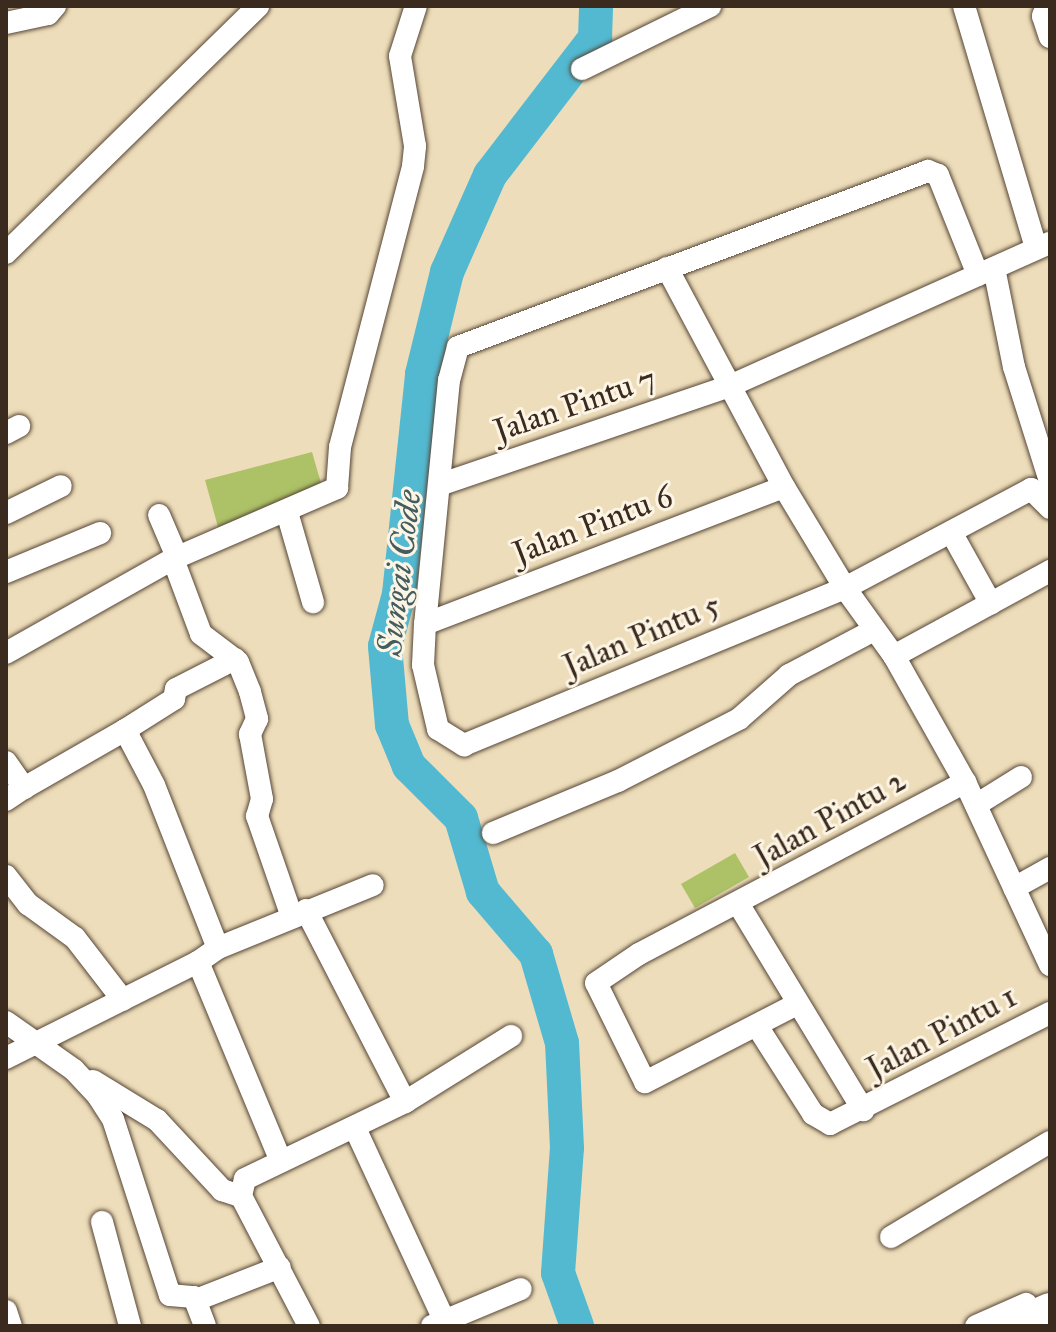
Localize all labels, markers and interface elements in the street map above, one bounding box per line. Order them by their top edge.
street label: Jalan Pintu 7 [489,359,661,451]
street label: Jalan Pintu 6 [508,477,678,573]
water label: Sungai Code [369,488,429,658]
street label: Jalan Pintu 5 [558,586,726,686]
street label: Jalan Pintu 2 [747,762,913,876]
street label: Jalan Pintu 1 [860,977,1024,1089]

